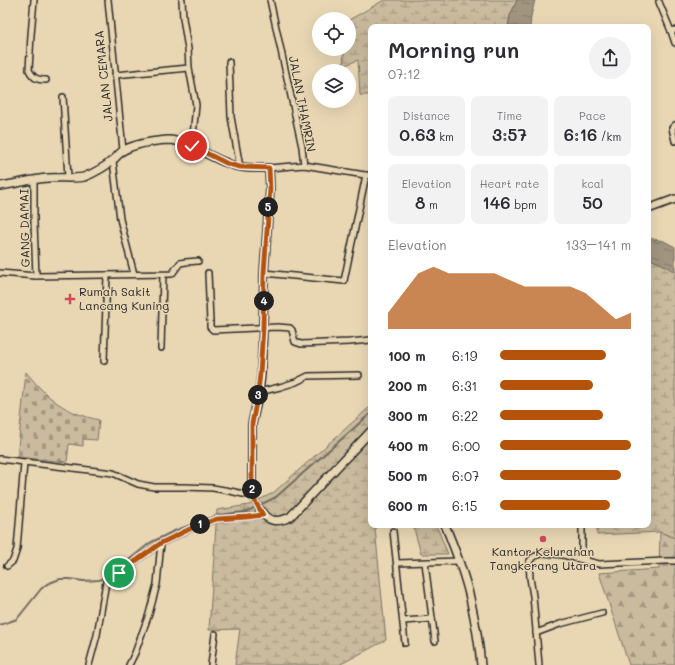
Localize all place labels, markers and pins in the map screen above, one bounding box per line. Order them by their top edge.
pin [175,129,209,163]
pin: 5 [258,197,278,217]
place label: Rumah Sakit Lancang Kuning [79,283,169,313]
pin: 4 [254,291,274,311]
marker: Rumah Sakit Lancang Kuning [64,293,76,305]
pin: 3 [248,385,268,405]
pin: 2 [242,479,262,499]
pin: 1 [190,514,210,534]
marker: Kantor Kelurahan Tangkerang Utara [538,534,548,544]
place label: Kantor Kelurahan Tangkerang Utara [490,543,596,573]
pin [102,556,136,590]

